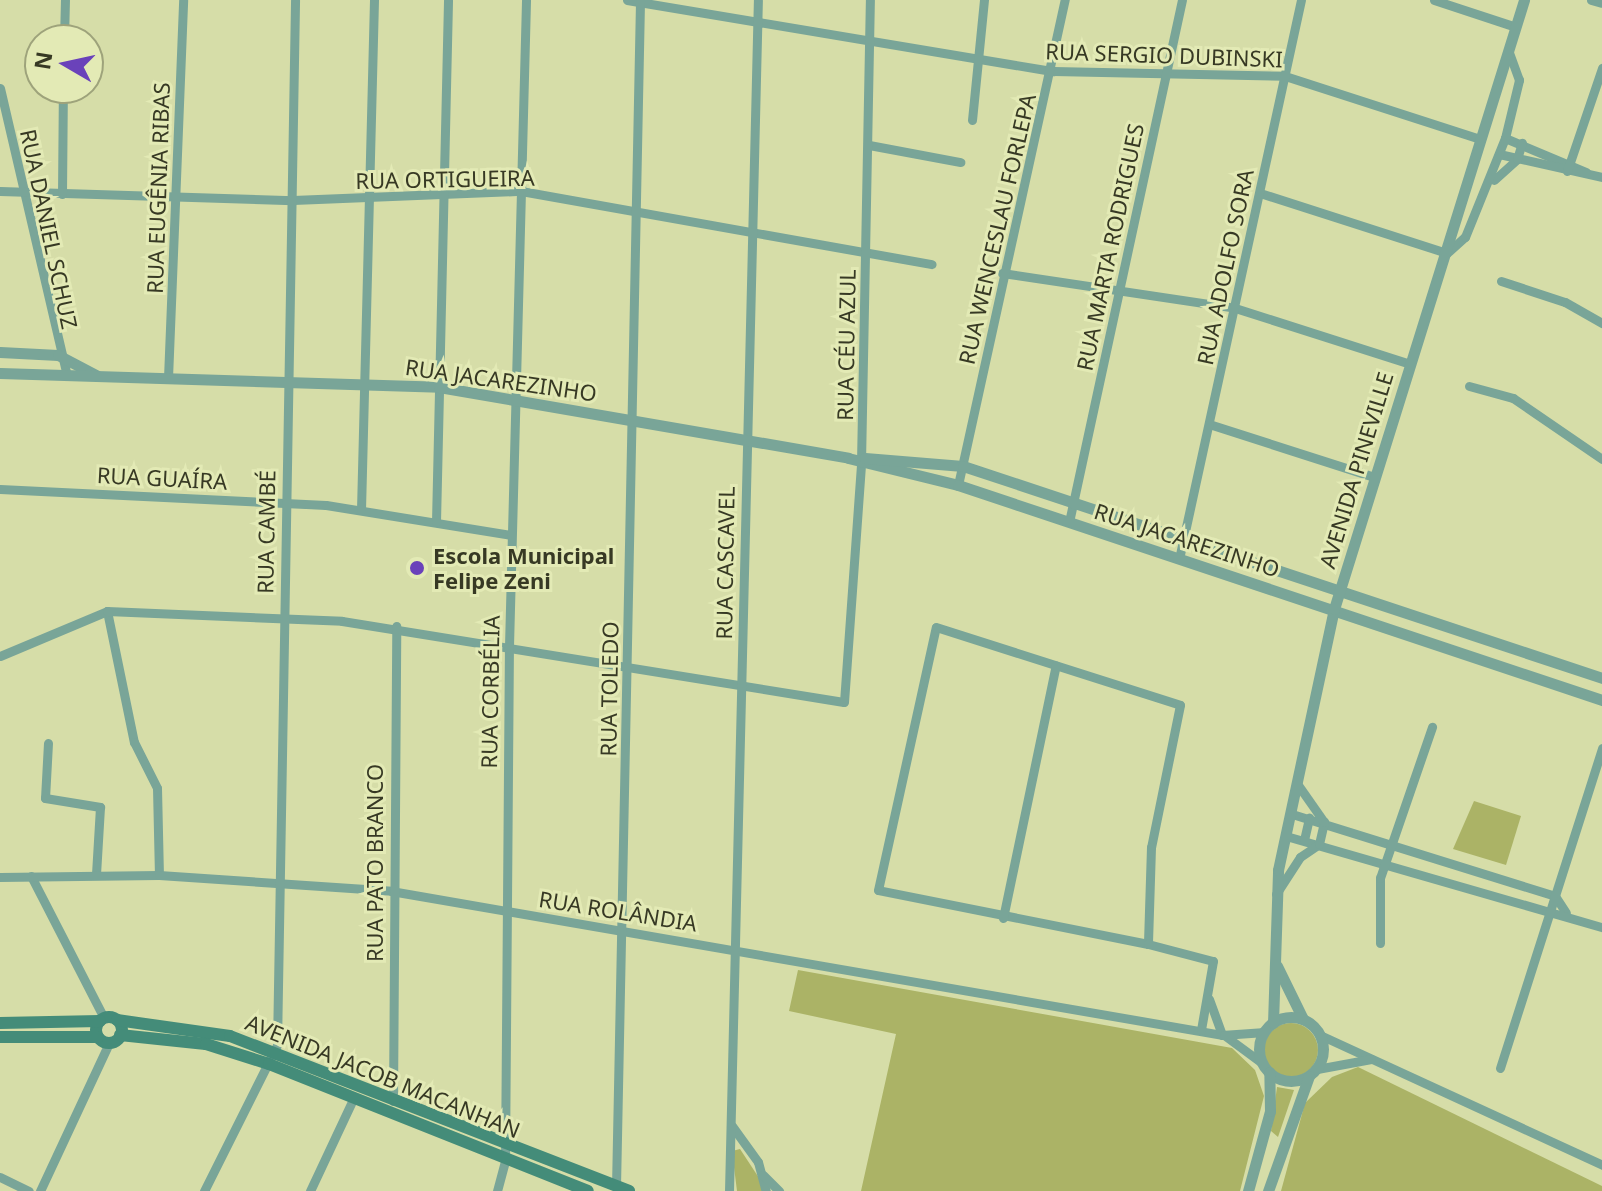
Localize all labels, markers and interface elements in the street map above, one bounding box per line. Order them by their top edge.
north arrow [24,24,104,104]
street label: RUA SERGIO DUBINSKI [1045,38,1283,72]
text: N [26,49,58,72]
street label: RUA EUGÊNIA RIBAS [141,82,175,294]
street label: RUA WENCESLAU FORLEPA [953,91,1041,367]
street label: RUA MARTA RODRIGUES [1071,121,1149,373]
street label: RUA DANIEL SCHUZ [15,127,83,331]
street label: RUA ORTIGUEIRA [355,164,535,194]
street label: RUA ADOLFO SORA [1191,167,1259,367]
street label: RUA CÉU AZUL [831,269,861,421]
street label: RUA JACAREZINHO [404,353,598,407]
street label: AVENIDA PINEVILLE [1314,369,1398,571]
street label: RUA GUAÍRA [96,461,228,495]
street label: RUA CAMBÉ [252,470,280,594]
street label: RUA CASCAVEL [710,486,740,640]
street label: RUA JACAREZINHO [1091,498,1283,582]
place label: Escola Municipal Felipe Zeni [433,542,614,594]
marker: Escola Municipal Felipe Zeni [408,559,426,577]
street label: RUA CORBÉLIA [475,615,505,769]
street label: RUA TOLEDO [595,621,623,757]
street label: RUA PATO BRANCO [362,764,388,962]
street label: RUA ROLÂNDIA [537,885,699,937]
street label: AVENIDA JACOB MACANHAN [242,1009,524,1143]

